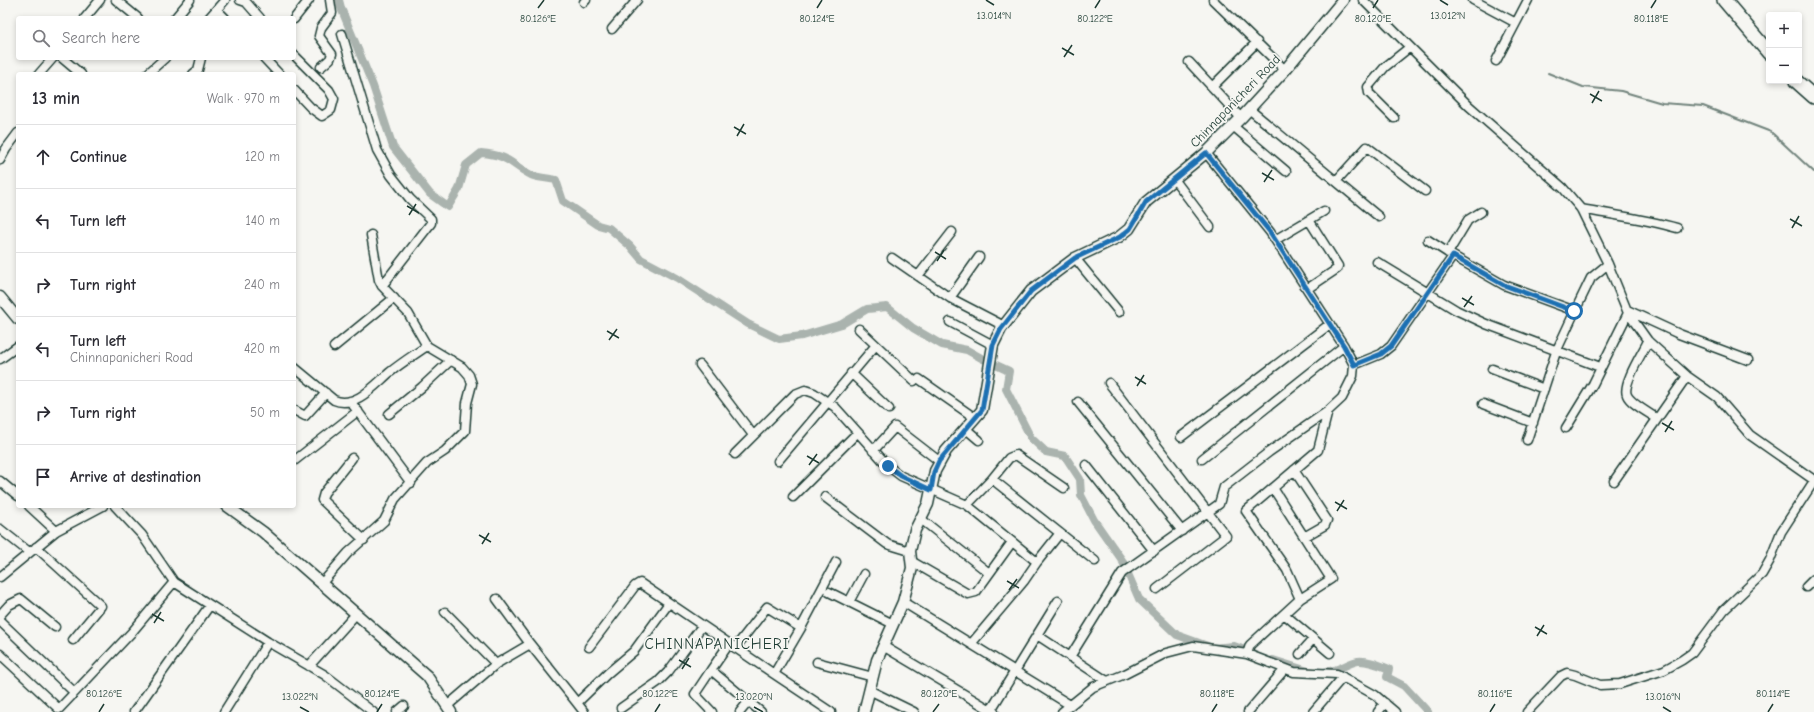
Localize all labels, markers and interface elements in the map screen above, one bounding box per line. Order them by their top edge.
text: 13.014°N [977,10,1011,22]
text: 13.012°N [1431,10,1465,22]
map controls [1766,12,1802,84]
button: + [1766,12,1802,48]
text: 80.126°E [520,13,556,25]
text: 80.124°E [799,13,835,25]
text: 80.122°E [1077,13,1113,25]
text: 80.120°E [1355,13,1391,25]
text: 80.118°E [1634,13,1668,25]
search box [16,16,296,60]
icon: search [30,27,52,49]
text: Search here [62,29,140,47]
button: − [1766,48,1802,84]
street label: Chinnapanicheri Road [1187,52,1283,150]
text: 13 min [32,89,80,108]
text: Walk · 970 m [207,91,280,106]
icon: ahead [32,146,54,168]
text: Continue [70,148,127,166]
text: 120 m [245,149,280,164]
icon: left [32,210,54,232]
text: Turn left [70,212,126,230]
text: 140 m [246,213,280,228]
icon: right [32,274,54,296]
text: Turn right [70,276,136,294]
text: 240 m [244,277,280,292]
route start [1565,302,1583,320]
text: Turn left [70,332,126,350]
icon: left [32,338,54,360]
text: 420 m [244,341,280,356]
text: Chinnapanicheri Road [70,350,193,365]
icon: right [32,402,54,424]
text: Turn right [70,404,136,422]
text: 50 m [250,405,280,420]
route end [879,457,897,475]
icon: arrive [32,466,54,488]
text: Arrive at destination [70,468,201,486]
district label: CHINNAPANICHERI [644,635,790,653]
text: 80.126°E [86,688,122,700]
text: 80.124°E [364,688,400,700]
text: 80.122°E [642,688,678,700]
text: 80.120°E [921,688,957,700]
text: 80.118°E [1200,688,1234,700]
text: 80.116°E [1478,688,1512,700]
text: 80.114°E [1756,688,1790,700]
text: 13.022°N [282,691,318,703]
text: 13.020°N [735,691,773,703]
text: 13.016°N [1645,691,1681,703]

